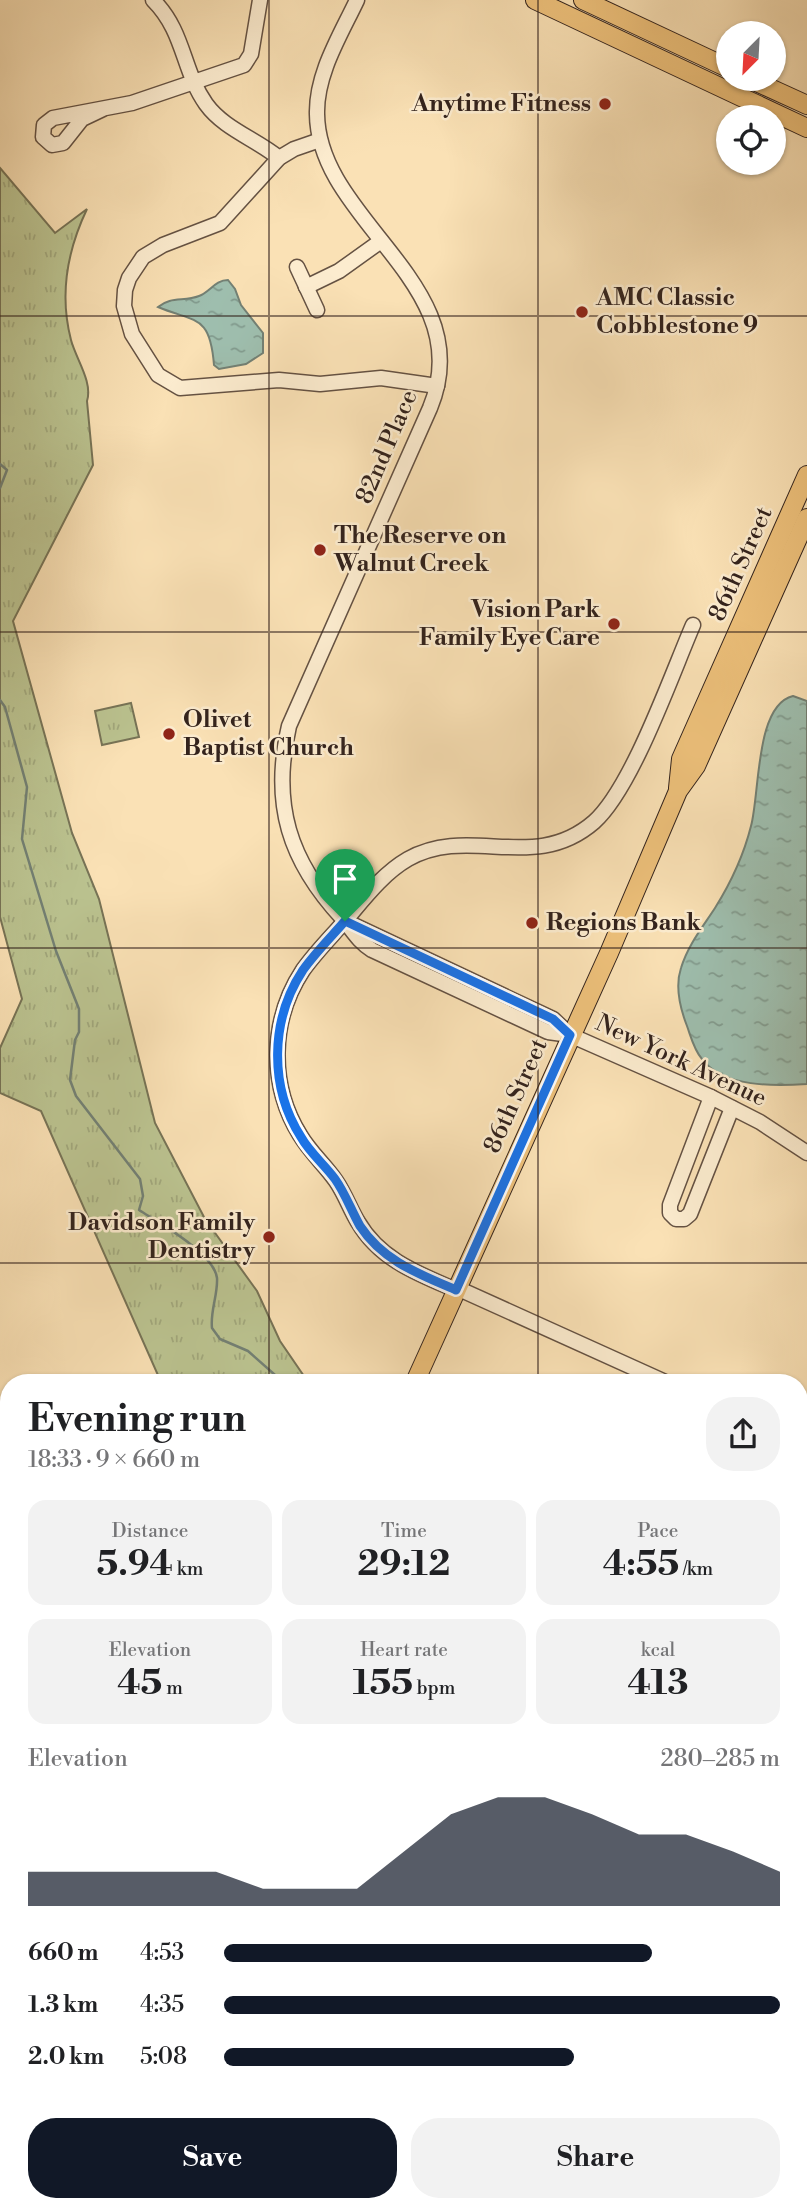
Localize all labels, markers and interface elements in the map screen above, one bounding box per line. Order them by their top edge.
north arrow [716,21,786,91]
map controls [716,21,786,175]
place label: Anytime Fitness [411,89,591,119]
marker: Anytime Fitness [597,96,613,112]
button: locate [716,105,786,175]
place label: AMC Classic Cobblestone 9 [595,283,758,341]
marker: AMC Classic Cobblestone 9 [574,304,590,320]
street label: 82nd Place [350,385,424,509]
street label: 86th Street [702,502,780,626]
place label: The Reserve on Walnut Creek [333,521,506,579]
marker: The Reserve on Walnut Creek [312,542,328,558]
place label: Vision Park Family Eye Care [419,595,601,653]
marker: Vision Park Family Eye Care [606,616,622,632]
place label: Olivet Baptist Church [183,705,354,763]
marker: Olivet Baptist Church [161,726,177,742]
pin [315,849,375,921]
icon: arrive [326,860,364,898]
place label: Regions Bank [546,908,702,938]
marker: Regions Bank [524,915,540,931]
street label: New York Avenue [591,1008,771,1114]
street label: 86th Street [477,1034,555,1158]
place label: Davidson Family Dentistry [68,1208,256,1266]
marker: Davidson Family Dentistry [261,1229,277,1245]
text: Evening run [28,1396,246,1443]
button: share [706,1397,780,1471]
text: 18:33 · 9 × 660 m [28,1446,200,1474]
text: Distance [112,1519,188,1543]
text: Time [381,1519,427,1543]
text: Pace [638,1519,678,1543]
text: 5.94 [97,1543,173,1586]
text: 29:12 [358,1543,450,1586]
text: 4:55 [603,1543,679,1586]
text: km [173,1557,203,1581]
text: /km [679,1557,713,1581]
text: Elevation [109,1638,191,1662]
text: Heart rate [360,1638,448,1662]
text: kcal [641,1638,675,1662]
text: 45 [117,1662,162,1705]
text: 155 [353,1662,413,1705]
text: 413 [628,1662,688,1705]
text: m [162,1676,183,1700]
text: bpm [413,1676,455,1700]
text: Elevation [28,1745,128,1773]
text: 280–285 m [660,1745,780,1773]
text: 660 m [28,1939,98,1967]
text: 4:53 [140,1939,184,1967]
text: 1.3 km [28,1991,98,2019]
text: 4:35 [140,1991,184,2019]
text: 2.0 km [28,2043,104,2071]
text: 5:08 [140,2043,187,2071]
button: Save [28,2118,397,2198]
button: Share [411,2118,780,2198]

